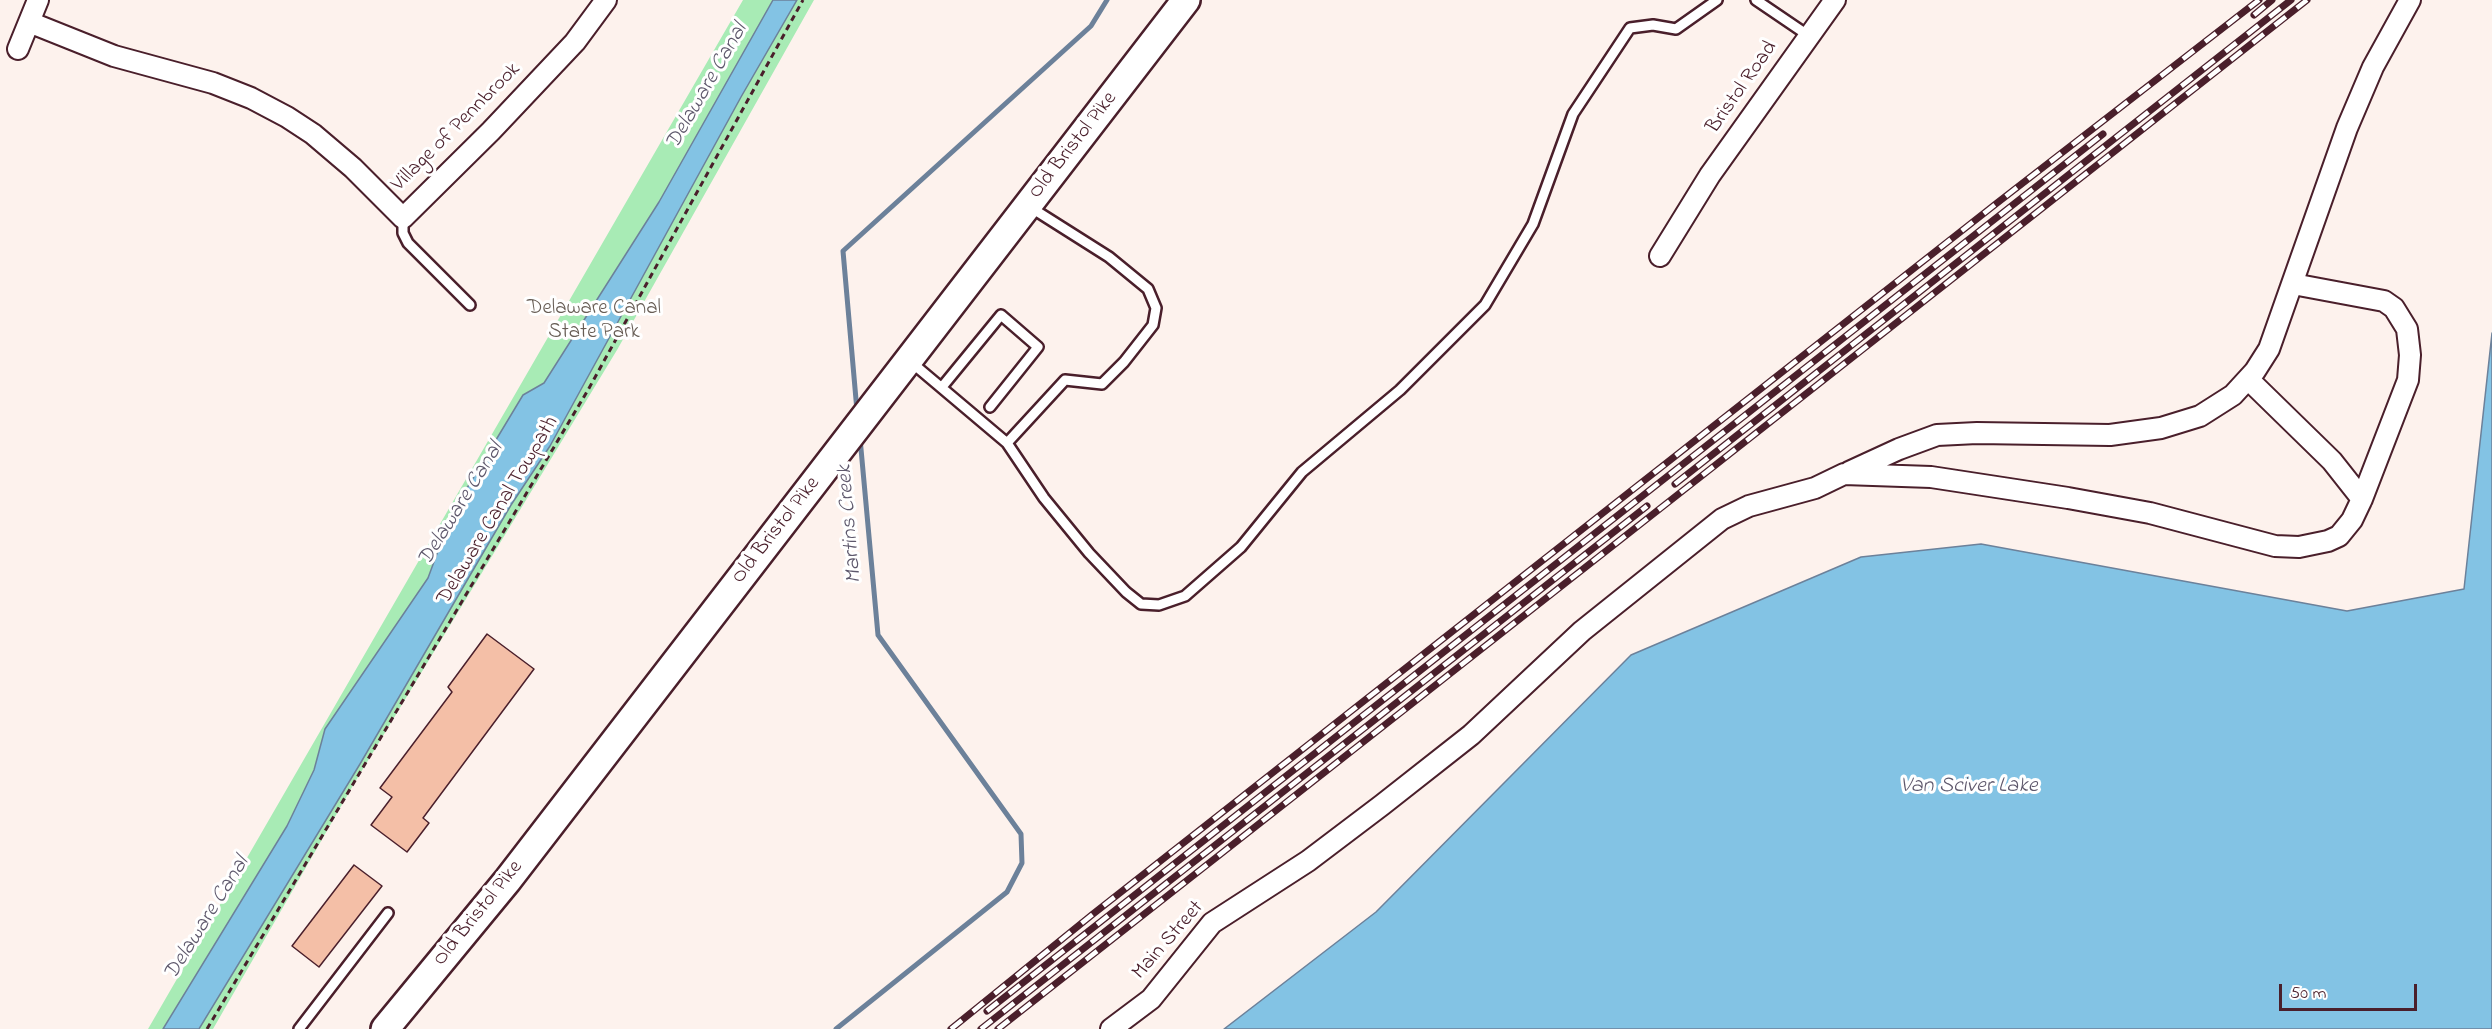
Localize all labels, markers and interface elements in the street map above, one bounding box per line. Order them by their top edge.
water label: Delaware Canal [661,20,755,154]
street label: Bristol Road [1702,37,1784,139]
street label: Village of Pennbrook [387,58,527,198]
street label: Old Bristol Pike [1024,87,1124,205]
park label: Delaware Canal State Park [527,297,661,347]
street label: Delaware Canal Towpath [433,412,565,610]
water label: Delaware Canal [414,438,510,572]
water label: Martins Creek [833,463,869,585]
street label: Old Bristol Pike [727,472,827,590]
water label: Van Sciver Lake [1900,774,2038,800]
water label: Delaware Canal [160,852,256,986]
street label: Old Bristol Pike [429,856,529,972]
street label: Main Street [1128,896,1210,986]
scale bar [2282,972,2420,1010]
text: 50 m [2290,981,2327,1007]

